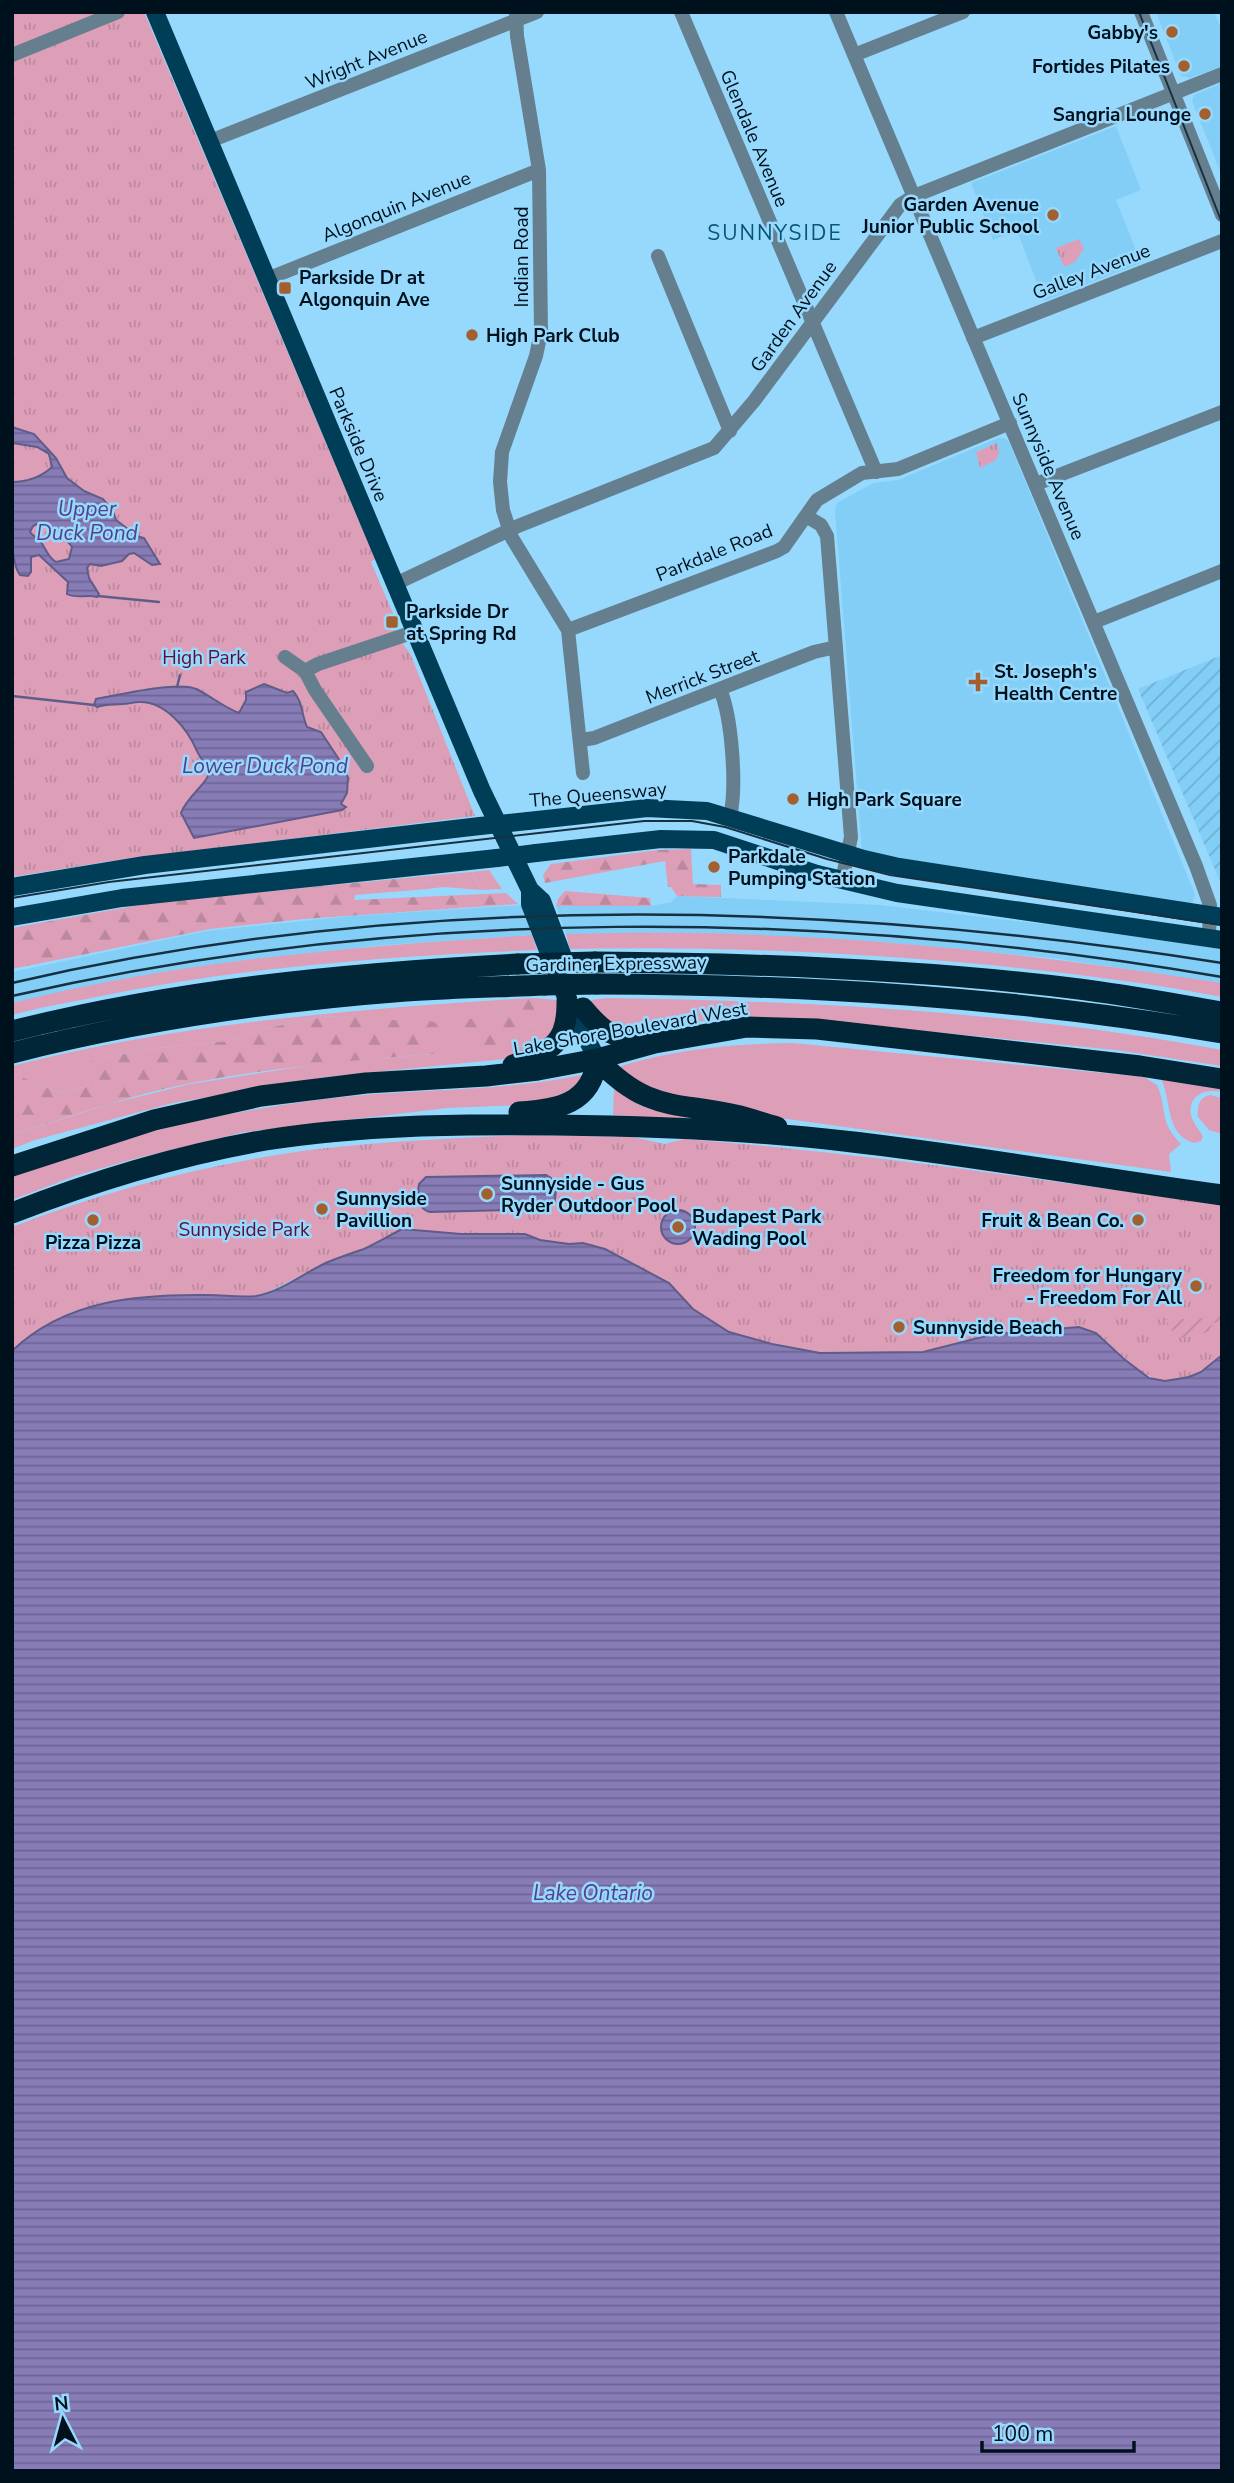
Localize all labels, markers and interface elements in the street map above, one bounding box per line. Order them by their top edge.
place label: Gabby's [1087,20,1158,46]
street label: Wright Avenue [302,24,431,96]
marker: Gabby's [1164,24,1180,40]
place label: Fortides Pilates [1032,54,1170,80]
marker: Fortides Pilates [1176,58,1192,74]
street label: Glendale Avenue [713,66,795,211]
place label: Sangria Lounge [1053,102,1191,128]
marker: Sangria Lounge [1197,106,1213,122]
street label: Algonquin Avenue [318,165,475,249]
place label: Garden Avenue Junior Public School [861,192,1039,240]
street label: Indian Road [509,206,535,308]
marker: Garden Avenue Junior Public School [1045,207,1061,223]
district label: SUNNYSIDE [707,219,843,247]
street label: Galley Avenue [1029,238,1154,306]
street label: Garden Avenue [744,256,843,378]
place label: Parkside Dr at Algonquin Ave [299,265,430,313]
marker: Parkside Dr at Algonquin Ave [277,280,293,296]
place label: High Park Club [486,323,620,349]
marker: High Park Club [464,327,480,343]
street label: Parkside Drive [322,383,394,506]
street label: Sunnyside Avenue [1005,389,1091,544]
water label: Upper Duck Pond [36,495,139,547]
street label: Parkdale Road [652,518,777,588]
place label: Parkside Dr at Spring Rd [406,599,516,647]
marker: Parkside Dr at Spring Rd [384,614,400,630]
street label: Merrick Street [642,643,763,710]
park label: High Park [162,645,246,671]
place label: St. Joseph's Health Centre [994,659,1117,707]
marker: St. Joseph's Health Centre [968,672,988,692]
water label: Lower Duck Pond [182,752,349,780]
street label: The Queensway [528,776,668,814]
place label: High Park Square [807,787,962,813]
marker: High Park Square [785,791,801,807]
place label: Parkdale Pumping Station [728,844,876,892]
marker: Parkdale Pumping Station [706,859,722,875]
street label: Gardiner Expressway [525,949,707,979]
street label: Lake Shore Boulevard West [511,996,749,1062]
place label: Sunnyside - Gus Ryder Outdoor Pool [501,1171,677,1219]
place label: Sunnyside Pavillion [336,1186,427,1234]
marker: Sunnyside - Gus Ryder Outdoor Pool [479,1186,495,1202]
marker: Sunnyside Pavillion [314,1201,330,1217]
place label: Budapest Park Wading Pool [692,1204,822,1252]
place label: Fruit & Bean Co. [981,1208,1124,1234]
marker: Pizza Pizza [85,1212,101,1228]
marker: Fruit & Bean Co. [1130,1212,1146,1228]
park label: Sunnyside Park [179,1217,310,1243]
marker: Budapest Park Wading Pool [670,1219,686,1235]
place label: Pizza Pizza [45,1230,141,1256]
place label: Freedom for Hungary - Freedom For All [993,1263,1183,1311]
marker: Freedom for Hungary - Freedom For All [1188,1278,1204,1294]
place label: Sunnyside Beach [913,1315,1063,1341]
marker: Sunnyside Beach [891,1319,907,1335]
water label: Lake Ontario [533,1879,653,1907]
north arrow [28,2385,98,2455]
text: N [53,2390,70,2418]
scale bar [982,2410,1134,2454]
text: 100 m [992,2420,1053,2448]

